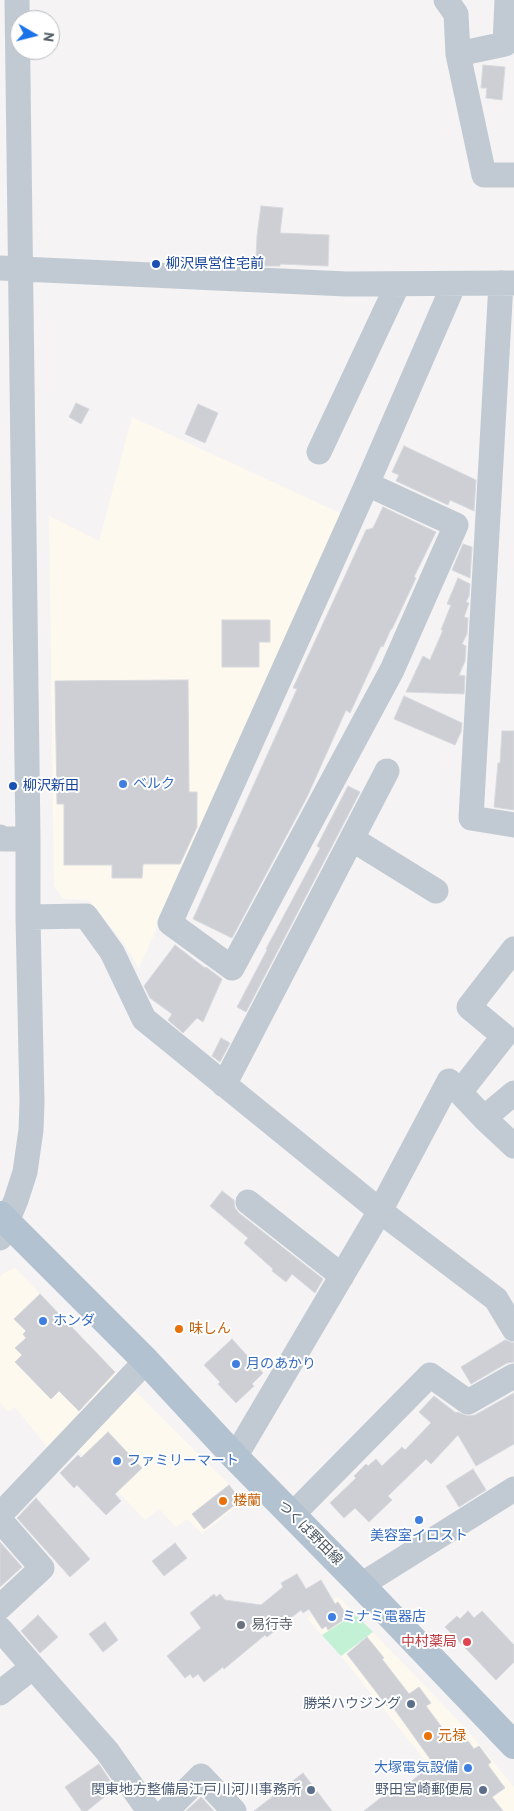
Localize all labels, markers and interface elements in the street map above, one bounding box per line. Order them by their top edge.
north arrow [10,10,60,60]
text: N [39,31,58,43]
place label: 柳沢県営住宅前 [166,256,264,272]
marker: 柳沢県営住宅前 [150,258,162,270]
place label: ベルク [133,776,175,792]
place label: 柳沢新田 [23,778,79,794]
marker: ベルク [117,778,129,790]
marker: 柳沢新田 [7,780,19,792]
place label: ホンダ [53,1313,95,1329]
marker: ホンダ [37,1315,49,1327]
place label: 味しん [189,1321,231,1337]
marker: 味しん [173,1323,185,1335]
place label: 月のあかり [246,1356,316,1372]
marker: 月のあかり [230,1358,242,1370]
place label: ファミリーマート [127,1453,239,1469]
marker: ファミリーマート [111,1455,123,1467]
place label: 楼蘭 [233,1493,261,1509]
marker: 楼蘭 [217,1495,229,1507]
street label: つくば野田線 [274,1497,346,1569]
marker: 美容室イロスト [413,1514,425,1526]
place label: 美容室イロスト [370,1528,468,1544]
place label: ミナミ電器店 [342,1609,426,1625]
marker: ミナミ電器店 [326,1611,338,1623]
place label: 易行寺 [251,1617,293,1633]
marker: 易行寺 [235,1619,247,1631]
place label: 中村薬局 [401,1634,457,1650]
marker: 中村薬局 [461,1636,473,1648]
place label: 勝栄ハウジング [303,1696,401,1712]
marker: 勝栄ハウジング [405,1698,417,1710]
place label: 元禄 [438,1728,466,1744]
marker: 元禄 [422,1730,434,1742]
place label: 大塚電気設備 [374,1760,458,1776]
marker: 大塚電気設備 [462,1762,474,1774]
place label: 関東地方整備局江戸川河川事務所 [91,1782,301,1798]
place label: 野田宮崎郵便局 [375,1782,473,1798]
marker: 関東地方整備局江戸川河川事務所 [305,1784,317,1796]
marker: 野田宮崎郵便局 [477,1784,489,1796]

